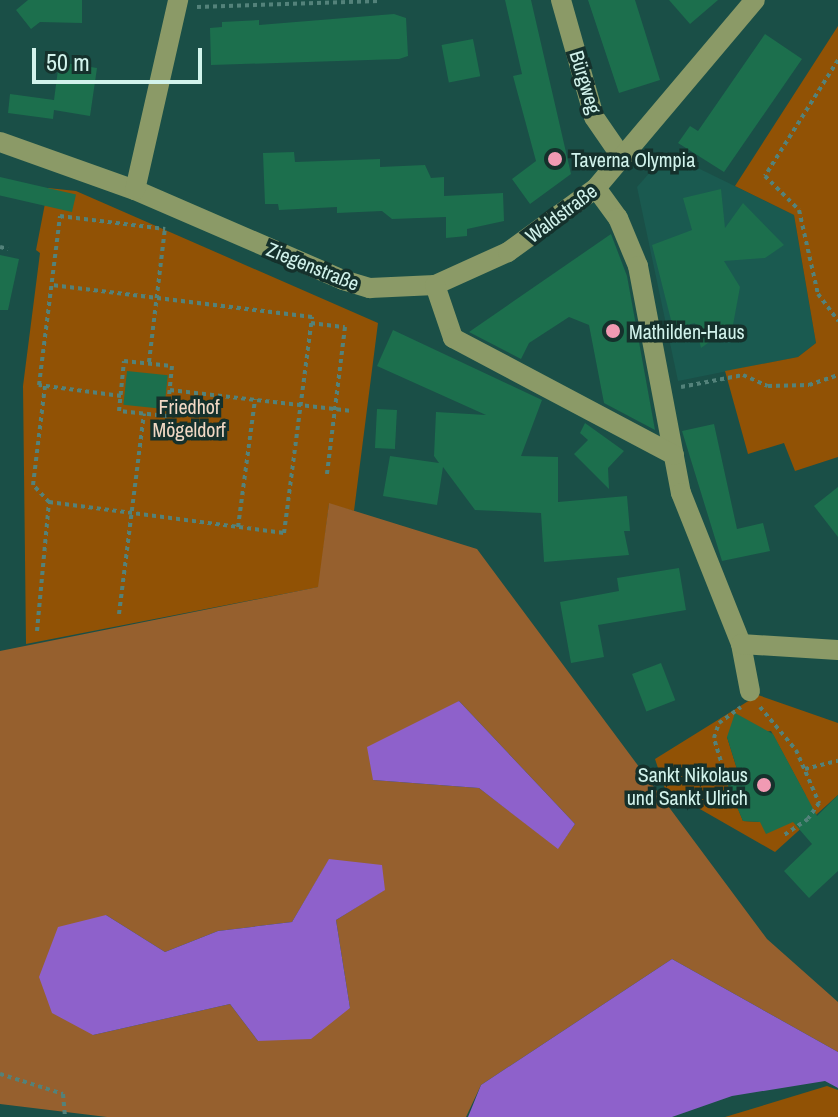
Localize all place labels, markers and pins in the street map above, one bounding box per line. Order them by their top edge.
place label: Taverna Olympia [571,147,695,171]
marker: Taverna Olympia [546,150,564,168]
place label: Mathilden-Haus [629,319,745,343]
marker: Mathilden-Haus [604,322,622,340]
place label: Sankt Nikolaus und Sankt Ulrich [627,762,748,809]
marker: Sankt Nikolaus und Sankt Ulrich [755,776,773,794]

